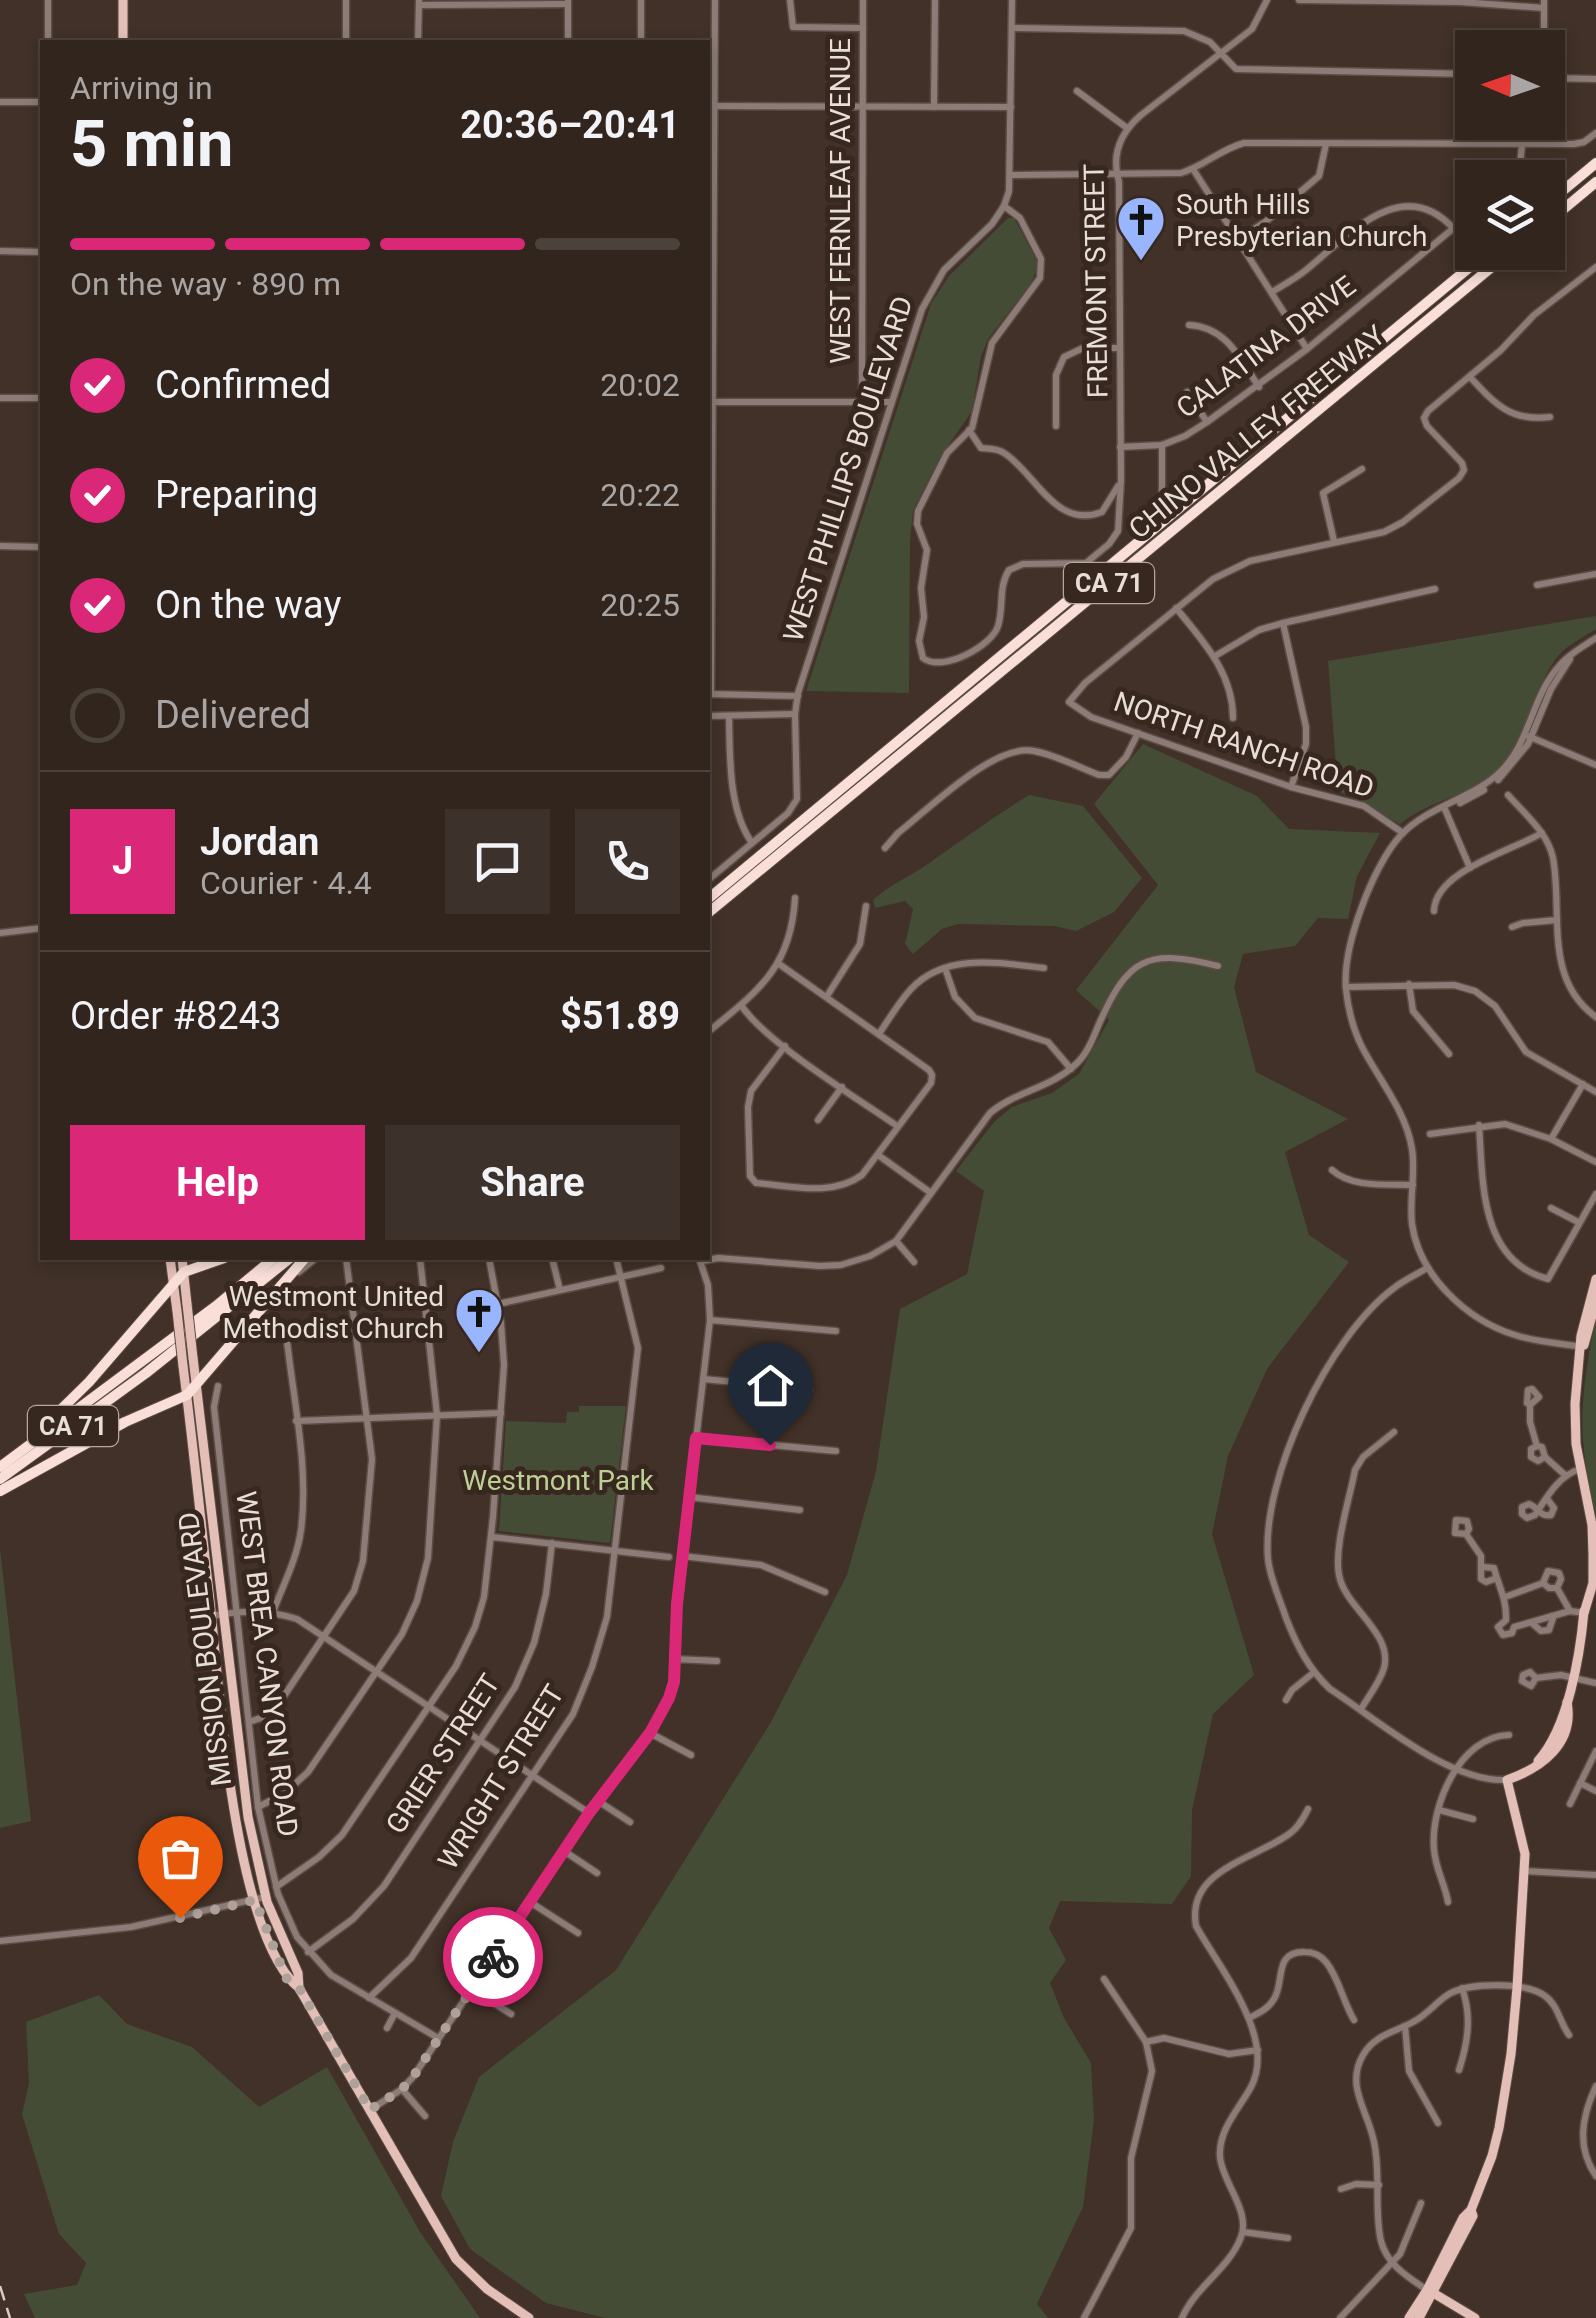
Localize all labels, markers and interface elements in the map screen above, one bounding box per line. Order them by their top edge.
north arrow [1455,30,1565,140]
map controls [1455,30,1565,270]
street label: WEST FERNLEAF AVENUE [824,38,857,364]
text: Arriving in [70,69,213,107]
text: 20:36–20:41 [460,103,680,147]
text: 5 min [70,106,233,182]
button: layers [1455,160,1565,270]
street label: FREMONT STREET [1077,163,1115,398]
place label: South Hills Presbyterian Church [1176,188,1427,253]
church icon: South Hills Presbyterian Church [1115,194,1167,262]
text: On the way · 890 m [70,265,341,303]
street label: CALATINA DRIVE [1170,269,1362,425]
street label: WEST PHILLIPS BOULEVARD [776,292,920,646]
street label: CHINO VALLEY FREEWAY [1122,319,1392,545]
icon: check [70,358,125,413]
text: Confirmed [155,363,331,407]
text: 20:02 [600,366,680,404]
icon: check [70,468,125,523]
text: Preparing [155,473,318,517]
text: 20:22 [600,476,680,514]
road number: CA 71 [1064,563,1154,603]
icon: check [70,578,125,633]
text: On the way [155,583,341,627]
text: 20:25 [600,586,680,624]
street label: NORTH RANCH ROAD [1110,685,1378,805]
text: Delivered [155,693,311,737]
button: chat [445,809,550,914]
button: phone [575,809,680,914]
text: Jordan [200,820,319,864]
text: J [112,839,133,883]
text: Courier · 4.4 [200,864,372,902]
text: Order #8243 [70,994,281,1038]
text: $51.89 [560,994,680,1038]
button: Help [70,1125,365,1240]
button: Share [385,1125,680,1240]
place label: Westmont United Methodist Church [223,1280,444,1345]
church icon: Westmont United Methodist Church [453,1286,505,1354]
pin [728,1343,813,1446]
icon: home [743,1358,798,1413]
road number: CA 71 [28,1406,118,1446]
park label: Westmont Park [462,1464,654,1497]
street label: WEST BREA CANYON ROAD [229,1489,305,1839]
street label: MISSION BOULEVARD [172,1510,238,1788]
street label: GRIER STREET [379,1668,507,1840]
street label: WRIGHT STREET [431,1679,571,1875]
pin [138,1816,223,1919]
icon: bag [153,1831,208,1886]
courier [443,1907,543,2007]
icon: bike [466,1930,521,1985]

